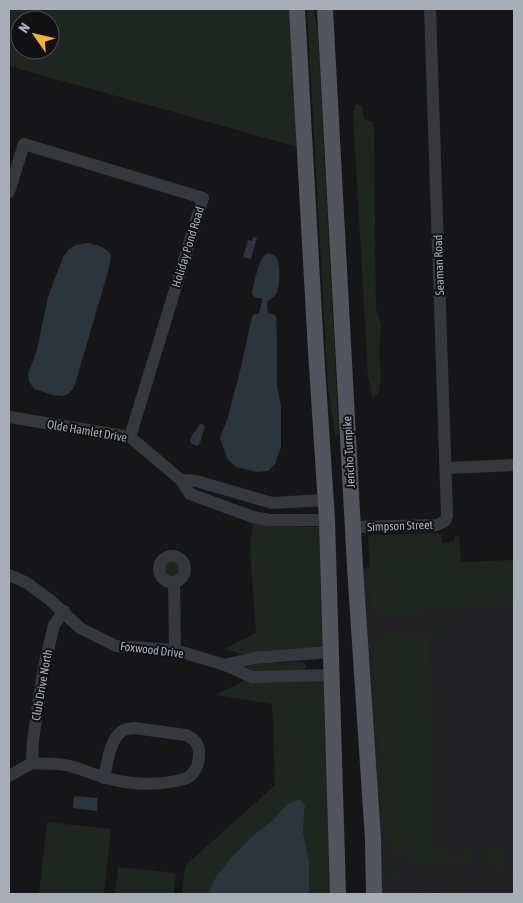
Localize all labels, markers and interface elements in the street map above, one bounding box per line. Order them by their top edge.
north arrow [10,10,60,60]
text: N [15,20,33,36]
street label: Holiday Pond Road [169,205,207,289]
street label: Seaman Road [431,234,447,296]
street label: Jericho Turnpike [340,416,358,488]
street label: Olde Hamlet Drive [46,417,128,445]
street label: Simpson Street [367,518,434,534]
street label: Foxwood Drive [119,639,185,661]
street label: Club Drive North [29,648,55,722]

